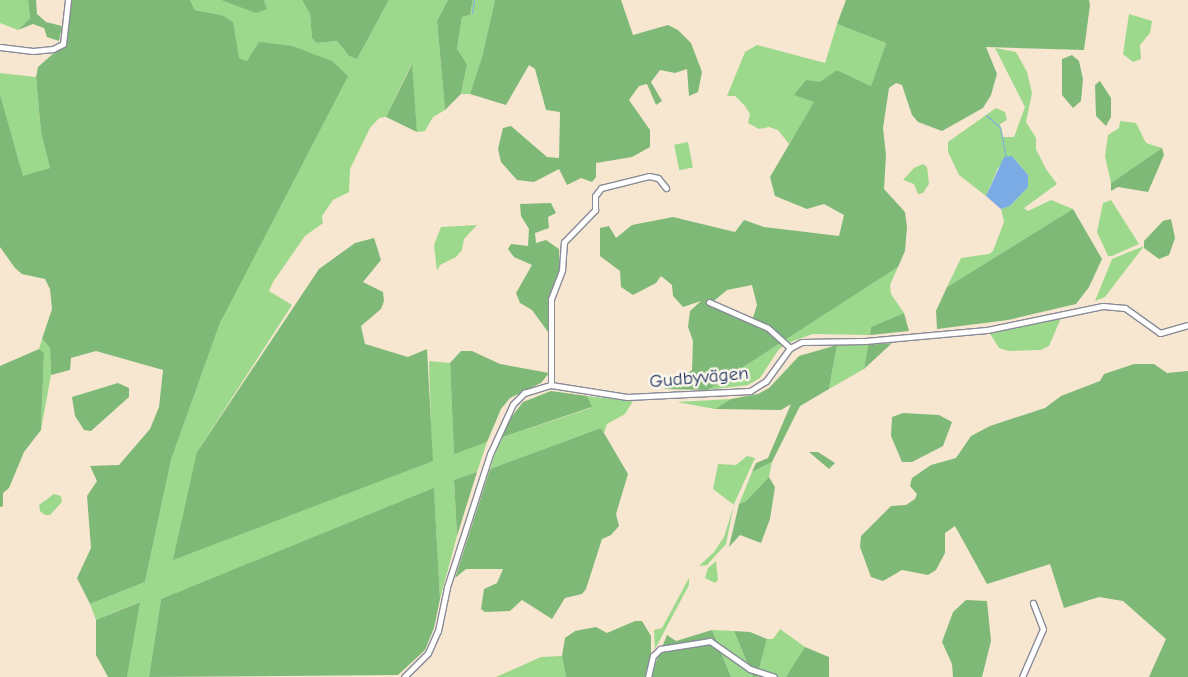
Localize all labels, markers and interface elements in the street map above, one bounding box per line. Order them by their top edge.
street label: Gudbyvägen [648,362,750,394]

